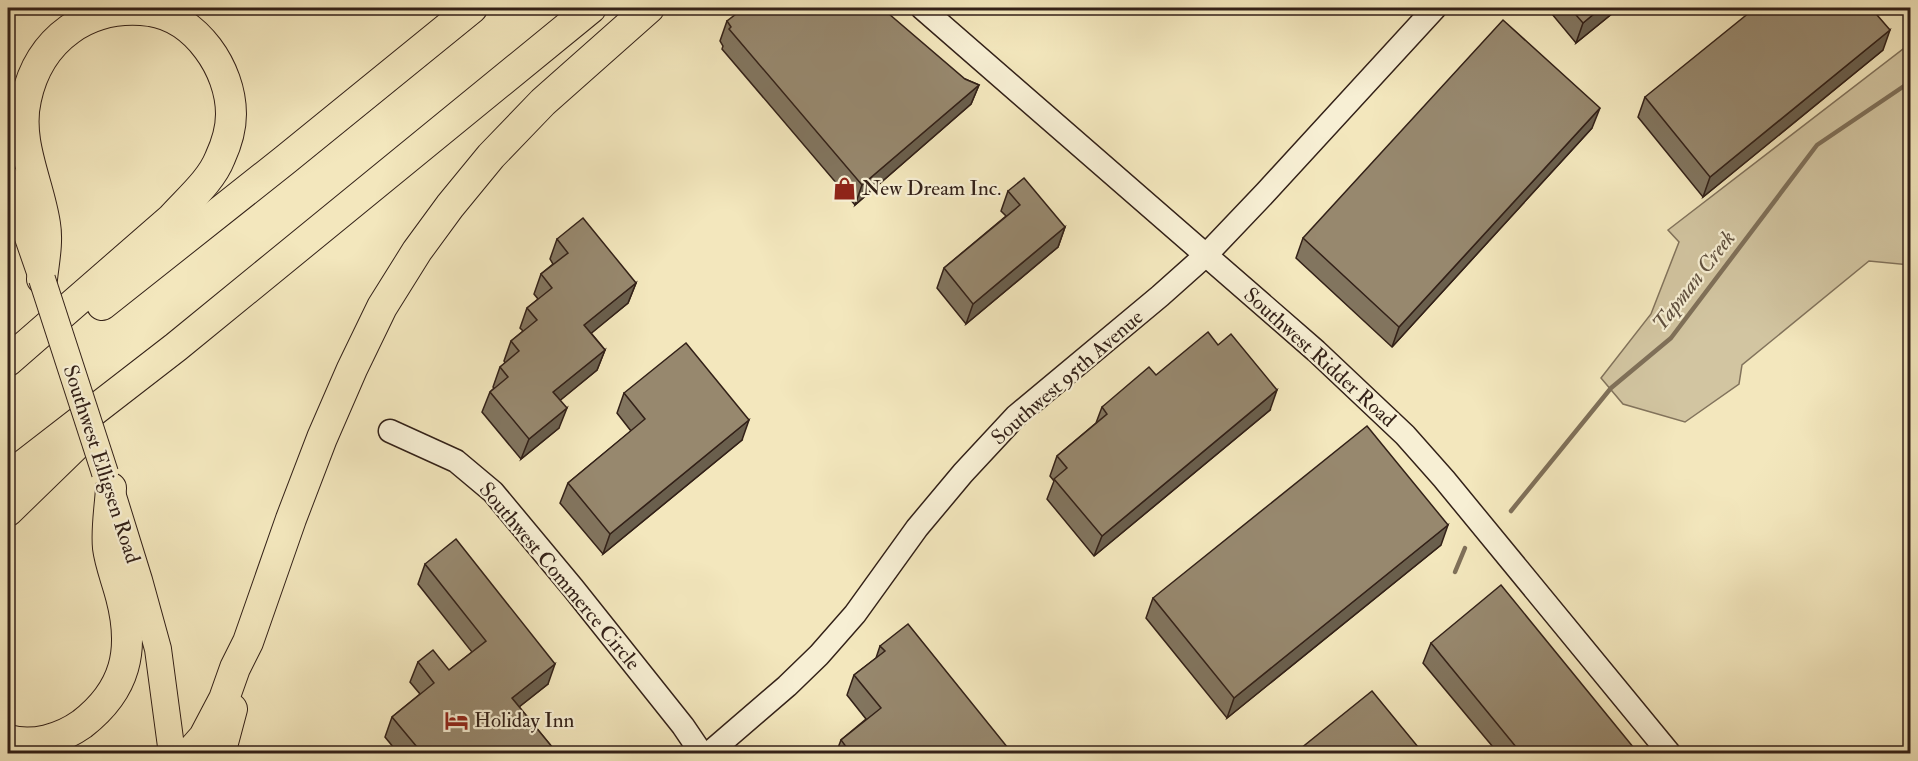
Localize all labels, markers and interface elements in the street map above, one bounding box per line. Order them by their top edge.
shop icon: New Dream Inc. [831,175,857,201]
place label: New Dream Inc. [862,175,1001,202]
water label: Tapman Creek [1646,225,1742,336]
street label: Southwest Ridder Road [1238,282,1402,434]
street label: Southwest 95th Avenue [986,304,1149,451]
street label: Southwest Elligsen Road [57,361,147,567]
street label: Southwest Commerce Circle [473,477,646,676]
hotel icon: Holiday Inn [443,707,469,733]
place label: Holiday Inn [474,707,575,734]

